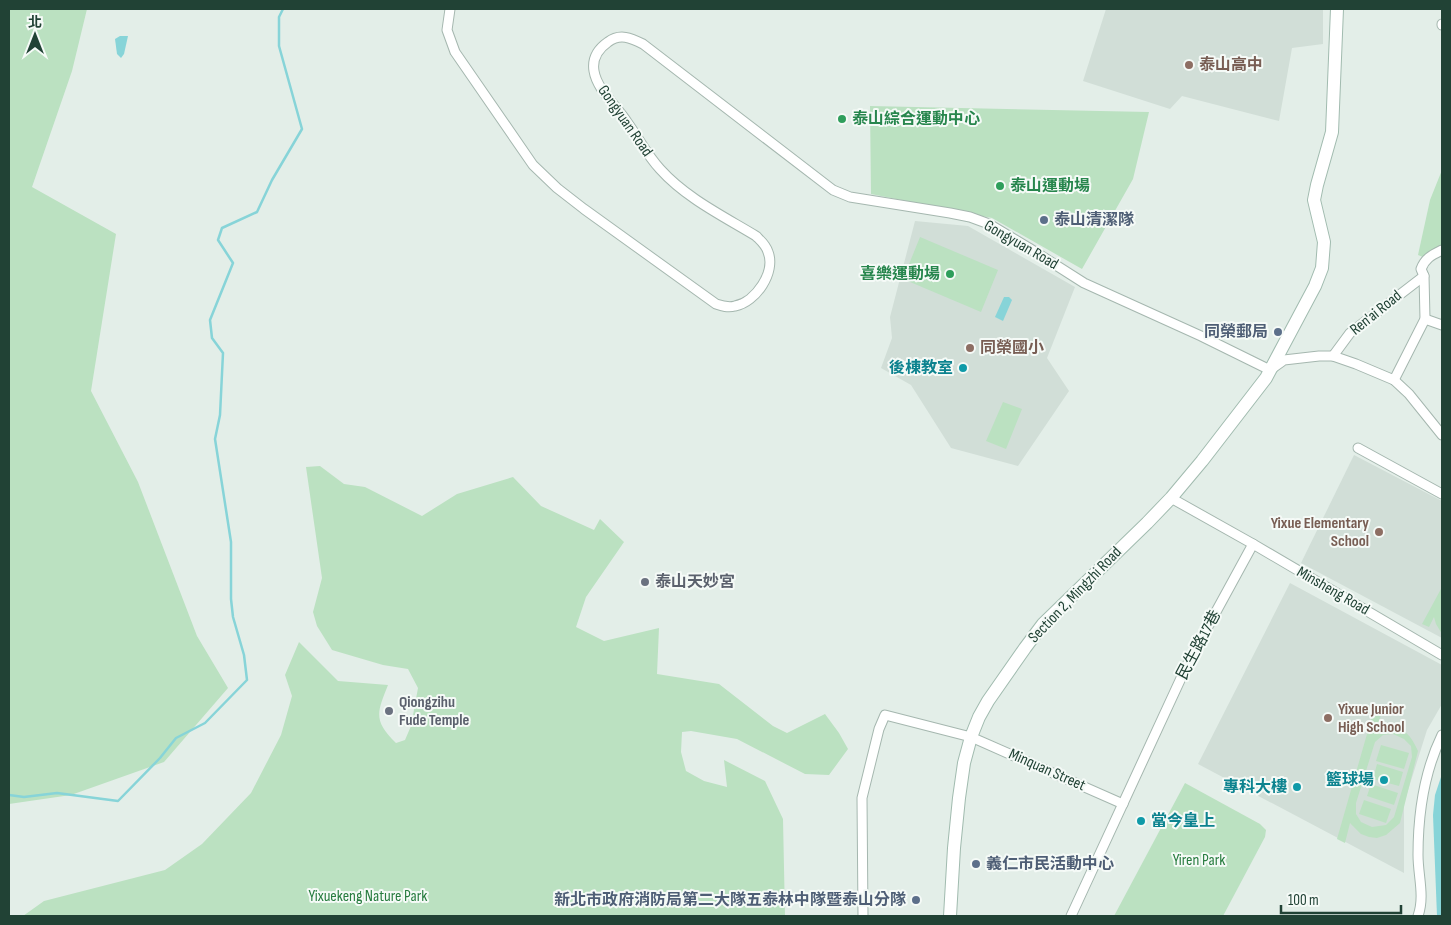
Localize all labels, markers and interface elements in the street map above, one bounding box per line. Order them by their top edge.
north arrow [10,10,60,60]
text: 北 [28,14,42,31]
place label: 泰山高中 [1199,55,1263,75]
marker: 泰山高中 [1183,59,1195,71]
street label: Gongyuan Road [593,82,657,160]
place label: 泰山綜合運動中心 [852,109,980,129]
marker: 泰山綜合運動中心 [836,113,848,125]
place label: 泰山運動場 [1010,176,1090,196]
marker: 泰山運動場 [994,180,1006,192]
place label: 泰山清潔隊 [1054,210,1134,230]
marker: 泰山清潔隊 [1038,214,1050,226]
street label: Gongyuan Road [980,216,1062,274]
place label: 喜樂運動場 [860,265,940,284]
marker: 喜樂運動場 [944,268,956,280]
street label: Ren'ai Road [1346,286,1406,340]
place label: 同榮郵局 [1204,323,1268,342]
marker: 同榮郵局 [1272,326,1284,338]
place label: 同榮國小 [980,339,1044,358]
marker: 同榮國小 [964,342,976,354]
place label: 後棟教室 [889,358,953,378]
marker: 後棟教室 [957,362,969,374]
place label: Yixue Elementary School [1271,514,1369,551]
marker: Yixue Elementary School [1373,526,1385,538]
street label: Section 2, Mingzhi Road [1024,543,1126,647]
street label: Minsheng Road [1293,563,1373,619]
place label: 泰山天妙宮 [655,572,735,592]
marker: 泰山天妙宮 [639,576,651,588]
street label: 民生路17巷 [1173,607,1225,683]
place label: Qiongzihu Fude Temple [399,693,469,730]
place label: Yixue Junior High School [1338,700,1404,737]
marker: Qiongzihu Fude Temple [383,705,395,717]
marker: Yixue Junior High School [1322,712,1334,724]
street label: Minquan Street [1006,745,1088,795]
place label: 籃球場 [1326,770,1374,790]
marker: 籃球場 [1378,774,1390,786]
place label: 專科大樓 [1223,778,1287,797]
marker: 專科大樓 [1291,781,1303,793]
place label: 當今皇上 [1151,811,1215,831]
marker: 當今皇上 [1135,815,1147,827]
park label: Yiren Park [1173,851,1225,870]
place label: 義仁市民活動中心 [986,855,1114,874]
marker: 義仁市民活動中心 [970,858,982,870]
scale bar [1281,882,1401,914]
park label: Yixuekeng Nature Park [309,887,427,906]
place label: 新北市政府消防局第二大隊五泰林中隊暨泰山分隊 [554,890,906,910]
text: 100 m [1288,891,1319,910]
marker: 新北市政府消防局第二大隊五泰林中隊暨泰山分隊 [910,894,922,906]

